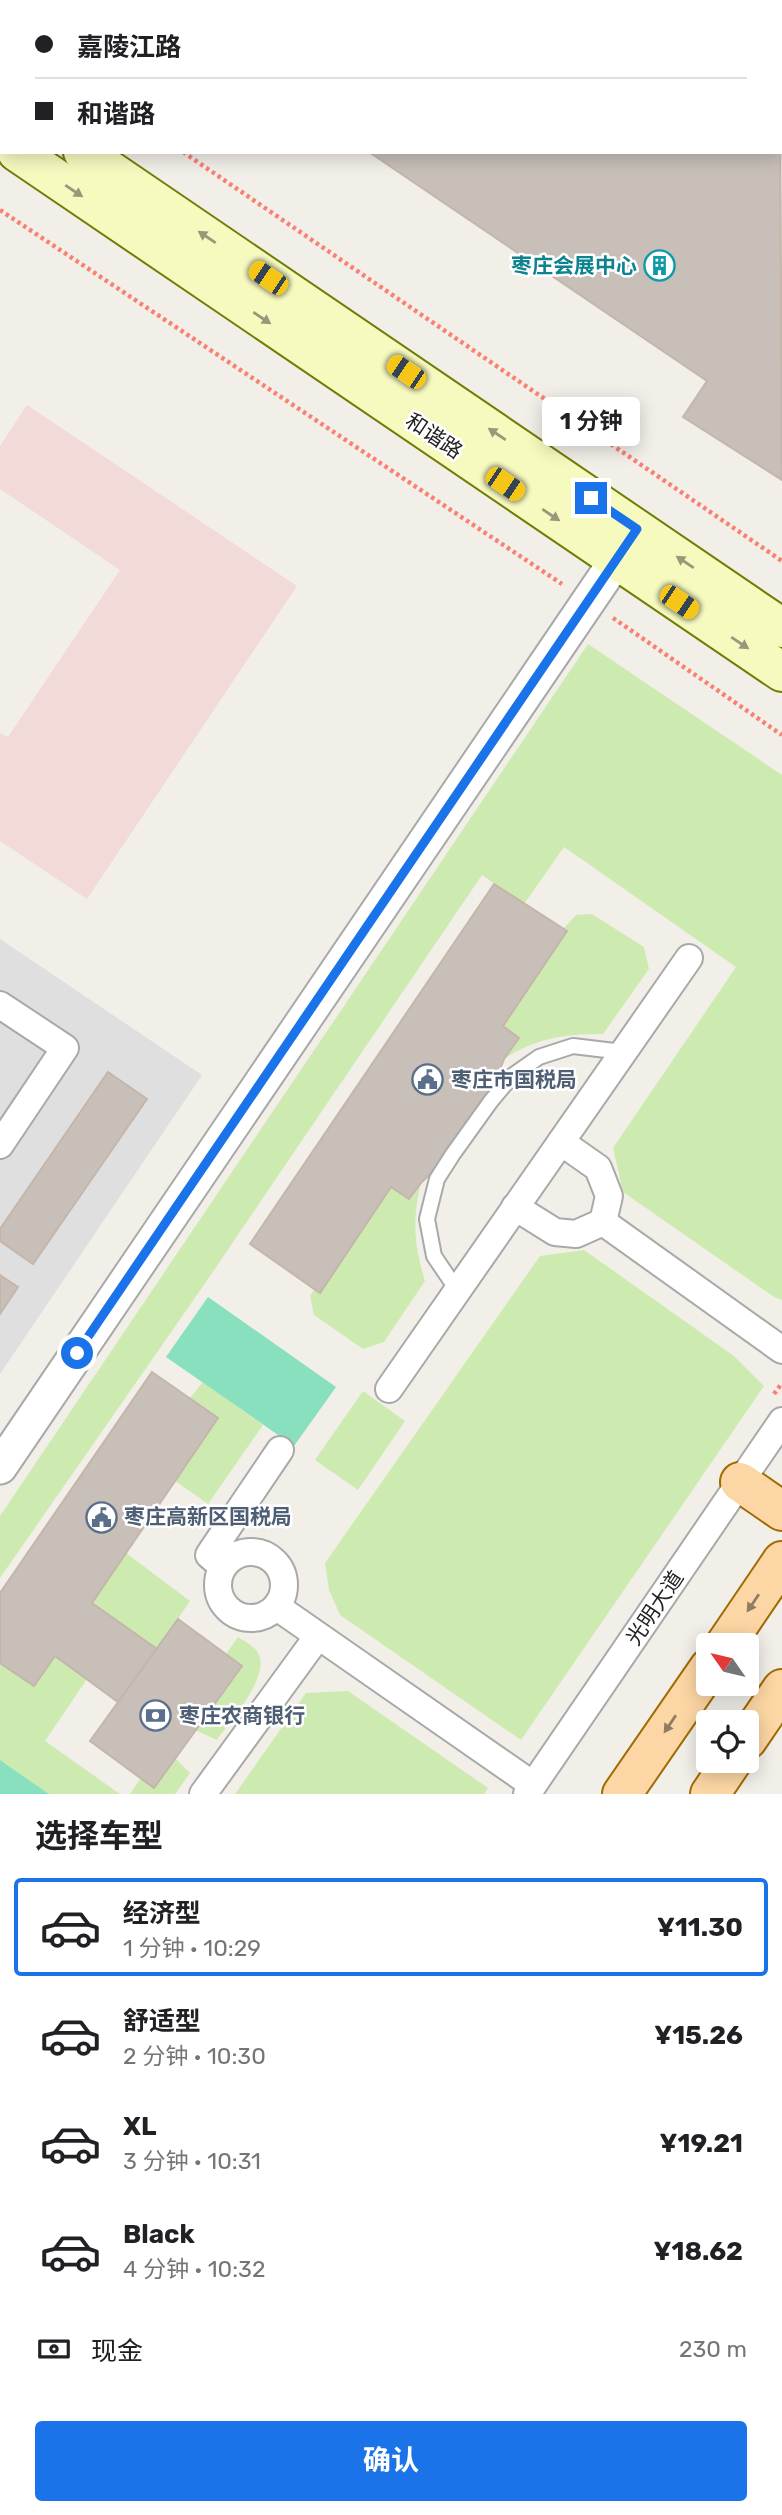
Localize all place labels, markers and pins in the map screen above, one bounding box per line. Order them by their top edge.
building icon: 枣庄会展中心 [643,249,677,283]
place label: 枣庄会展中心 [511,253,637,278]
public building icon: 枣庄市国税局 [411,1063,445,1097]
place label: 枣庄市国税局 [451,1067,577,1092]
public building icon: 枣庄高新区国税局 [84,1500,118,1534]
place label: 枣庄高新区国税局 [124,1504,292,1529]
bank icon: 枣庄农商银行 [139,1699,173,1733]
place label: 枣庄农商银行 [179,1703,305,1728]

